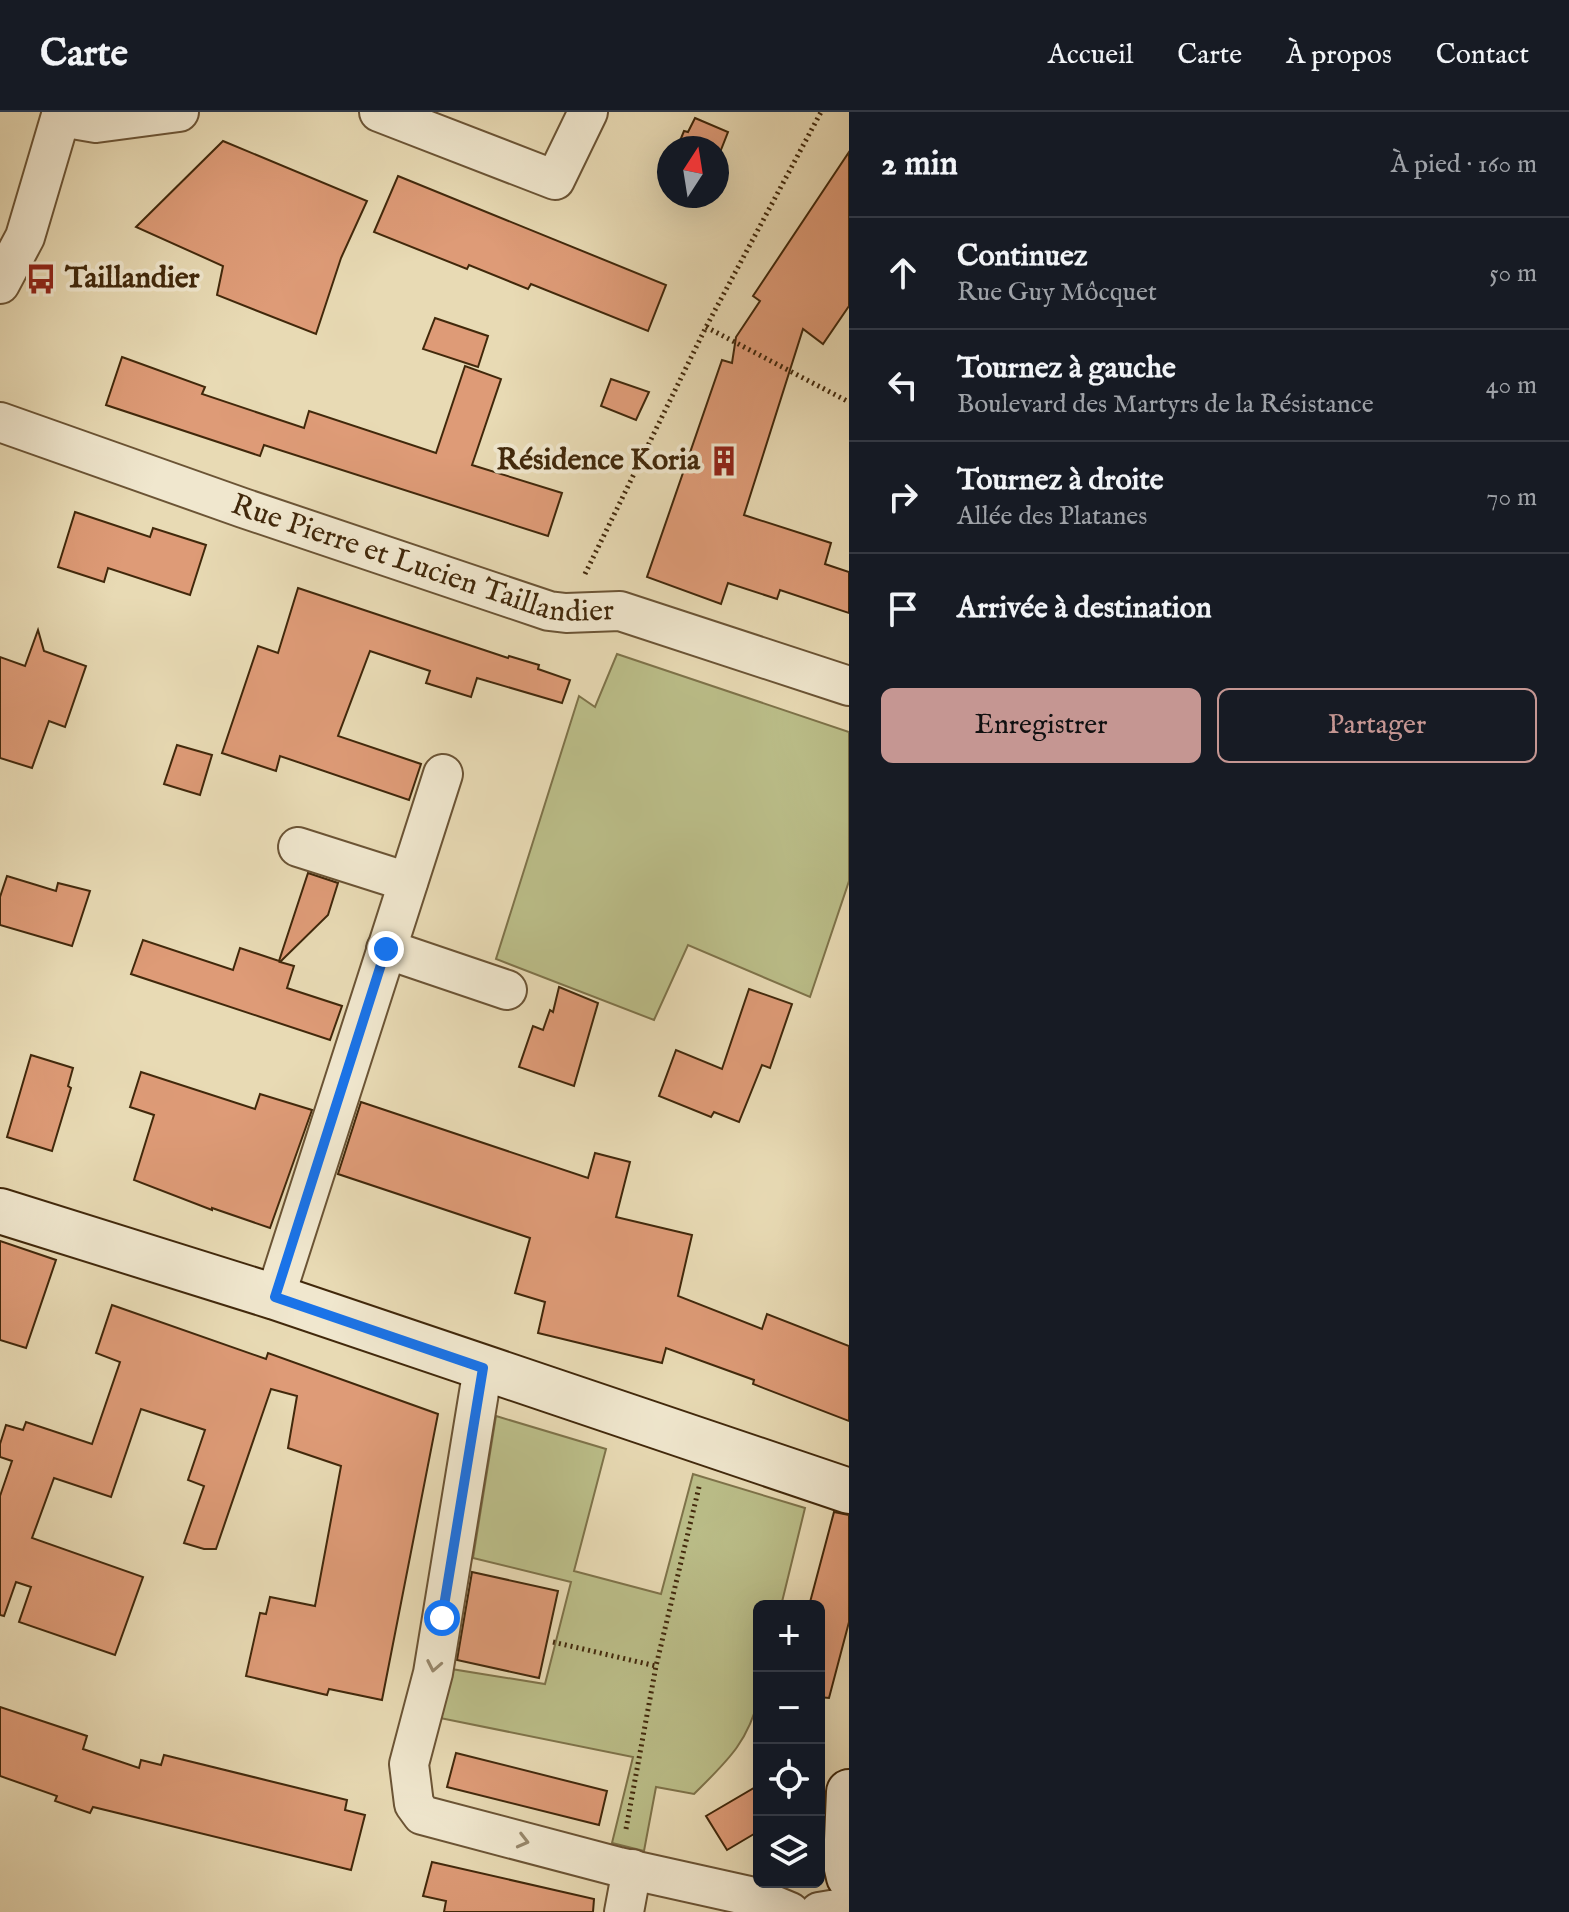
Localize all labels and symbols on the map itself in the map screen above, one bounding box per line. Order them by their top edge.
north arrow [657,136,729,208]
place label: Taillandier [64,260,201,298]
bus stop icon: Taillandier [24,262,58,296]
place label: Résidence Koria [497,442,701,480]
building icon: Résidence Koria [707,444,741,478]
street label: Rue Pierre et Lucien Taillandier [226,486,615,632]
route end [368,931,404,967]
route start [424,1600,460,1636]
one-way arrow [426,1658,443,1672]
one-way arrow [516,1832,530,1849]

